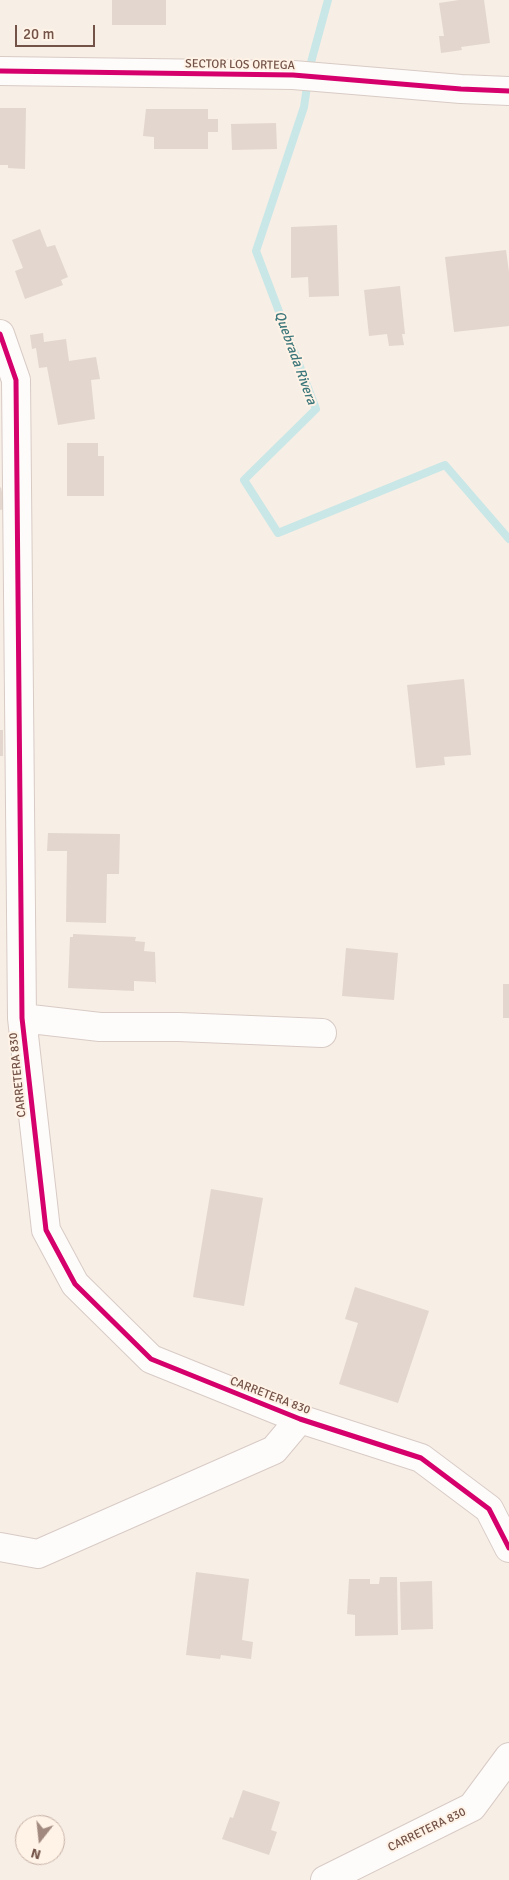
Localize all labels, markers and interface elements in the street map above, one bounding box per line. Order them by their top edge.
scale bar [18,15,98,47]
text: 20 m [23,25,54,43]
street label: SECTOR LOS ORTEGA [185,57,295,73]
water label: Quebrada Rivera [270,309,320,407]
street label: CARRETERA 830 [6,1032,30,1118]
street label: CARRETERA 830 [228,1374,312,1418]
street label: CARRETERA 830 [386,1805,468,1855]
north arrow [15,1815,65,1865]
text: N [29,1844,43,1863]

